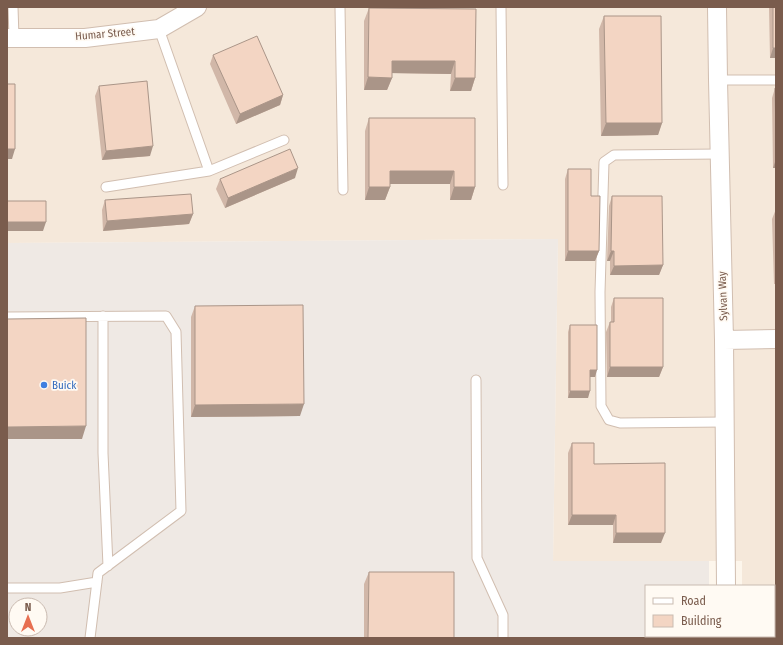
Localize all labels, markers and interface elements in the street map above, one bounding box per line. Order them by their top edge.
street label: Humar Street [75,25,136,43]
street label: Sylvan Way [716,271,730,321]
place label: Buick [52,379,77,392]
marker: Buick [39,380,49,390]
legend [645,585,775,637]
text: Road [681,594,706,608]
north arrow [8,597,48,637]
text: N [25,601,31,614]
text: Building [681,614,722,628]

